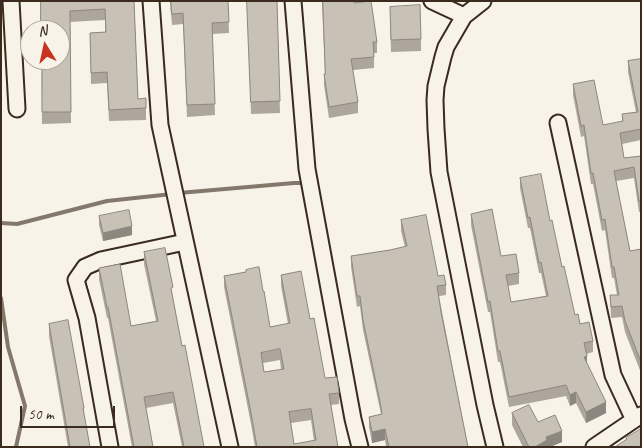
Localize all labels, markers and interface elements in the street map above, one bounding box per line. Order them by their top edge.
north arrow [20,20,70,70]
text: N [37,22,48,40]
scale bar [22,396,118,428]
text: 50 m [28,405,54,424]

